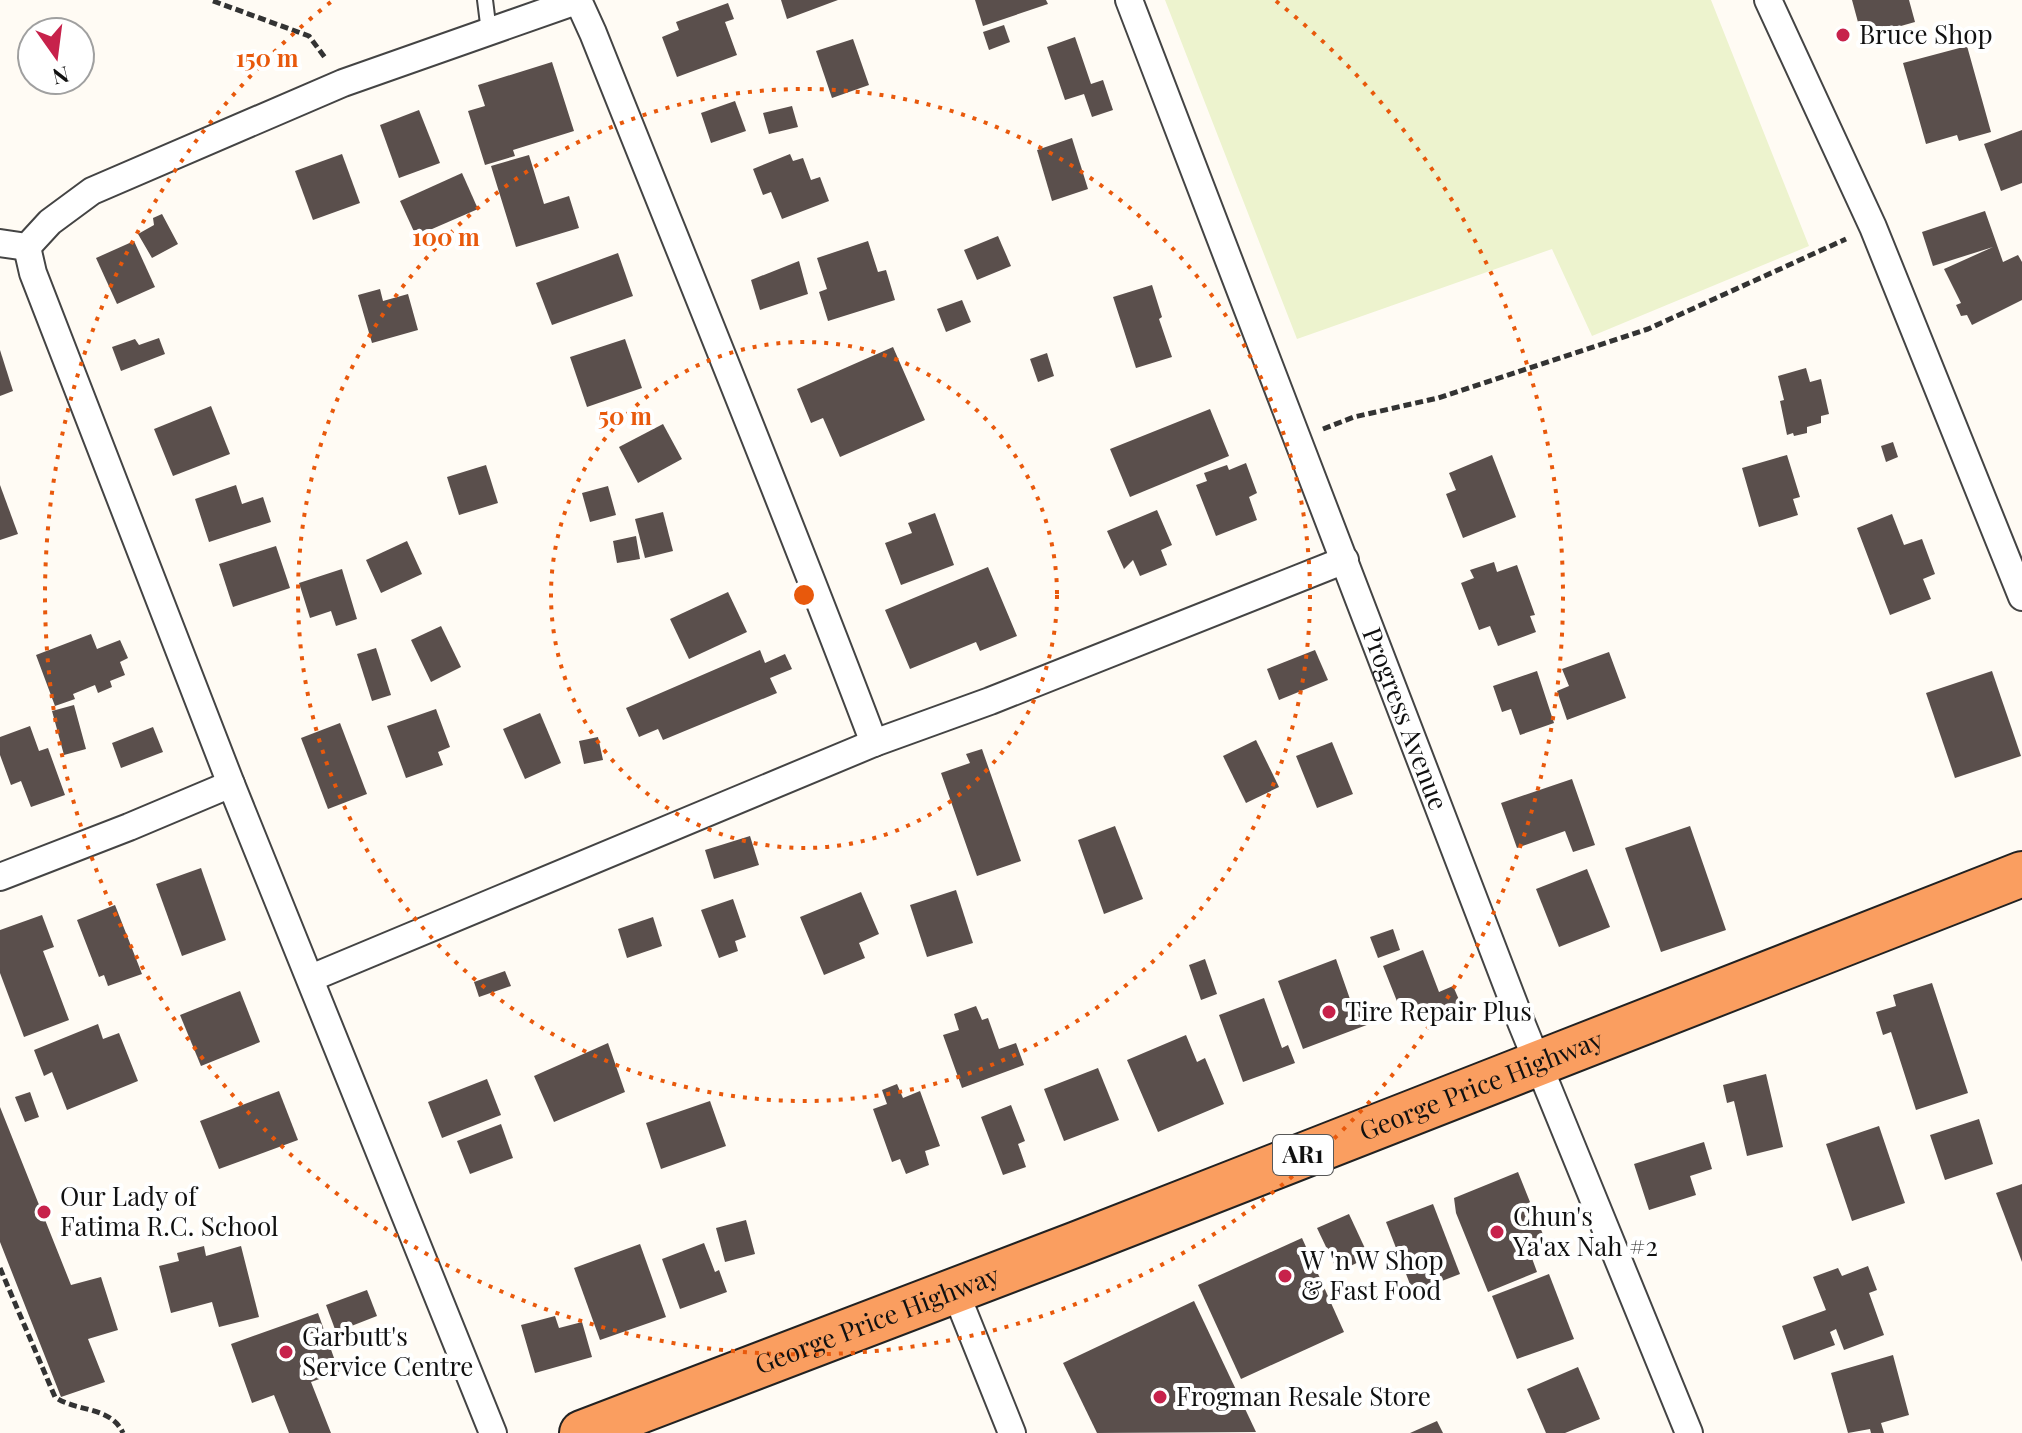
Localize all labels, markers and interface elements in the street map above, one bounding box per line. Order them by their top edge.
north arrow [16,16,96,96]
place label: Bruce Shop [1859,16,1993,51]
marker: Bruce Shop [1834,26,1852,44]
text: 150 m [236,41,299,73]
text: N [50,60,72,93]
text: 100 m [412,220,480,252]
text: 50 m [598,399,652,431]
centre of rings [790,581,818,609]
street label: Progress Avenue [1355,622,1457,815]
place label: Tire Repair Plus [1345,993,1532,1028]
marker: Tire Repair Plus [1320,1003,1338,1021]
street label: George Price Highway [1354,1021,1608,1148]
road number: AR1 [1273,1135,1333,1175]
place label: Our Lady of Fatima R.C. School [60,1178,278,1243]
place label: Chun's Ya'ax Nah #2 [1512,1198,1658,1263]
marker: Our Lady of Fatima R.C. School [35,1203,53,1221]
marker: Chun's Ya'ax Nah #2 [1488,1223,1506,1241]
place label: W 'n W Shop & Fast Food [1300,1242,1444,1307]
street label: George Price Highway [749,1256,1004,1381]
marker: W 'n W Shop & Fast Food [1276,1267,1294,1285]
place label: Garbutt's Service Centre [302,1318,473,1383]
marker: Garbutt's Service Centre [277,1343,295,1361]
place label: Frogman Resale Store [1176,1378,1431,1413]
marker: Frogman Resale Store [1151,1388,1169,1406]

